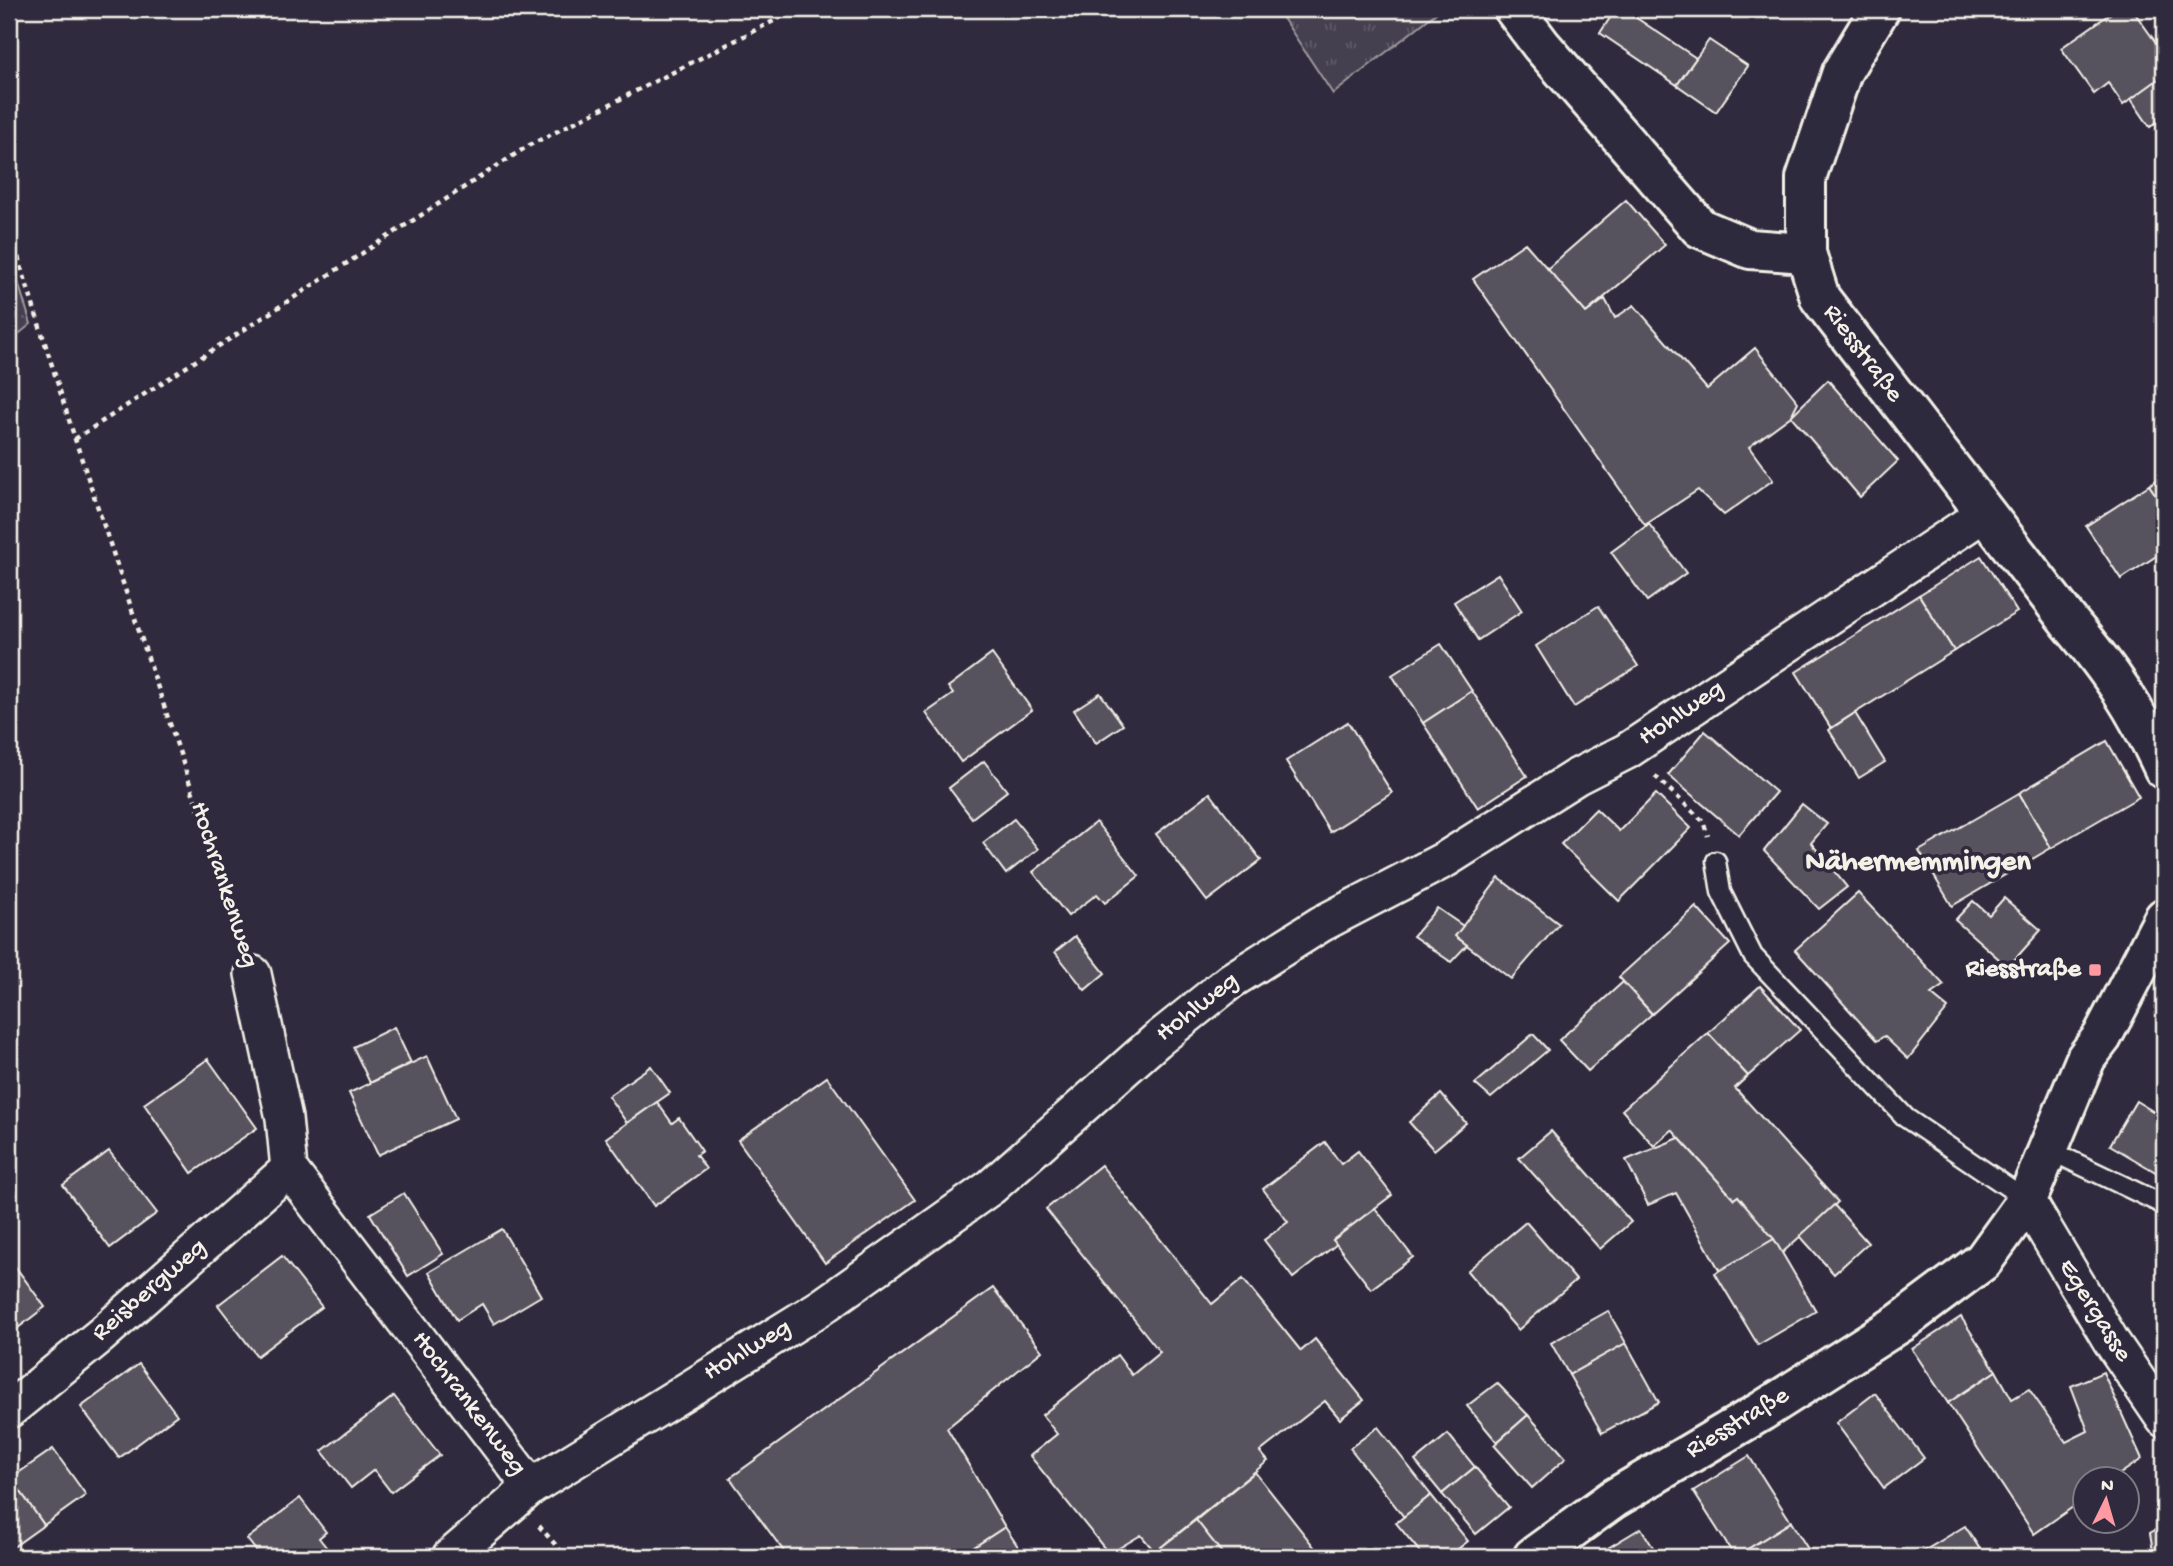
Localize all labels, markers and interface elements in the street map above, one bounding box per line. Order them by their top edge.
street label: Riesstraße [1815,299,1909,410]
street label: Hohlweg [1633,674,1731,754]
street label: Hochrankenweg [182,798,264,972]
district label: Nähermemmingen [1805,846,2031,881]
place label: Riesstraße [1965,955,2083,986]
marker: Riesstraße [2087,962,2103,978]
street label: Hohlweg [1150,966,1246,1050]
street label: Reisbergweg [86,1233,214,1349]
street label: Egergasse [2050,1254,2138,1369]
street label: Hohlweg [699,1313,797,1389]
street label: Hochrankenweg [404,1326,532,1482]
street label: Riesstraße [1681,1381,1796,1467]
north arrow [2072,1464,2142,1534]
text: N [2100,1475,2114,1499]

